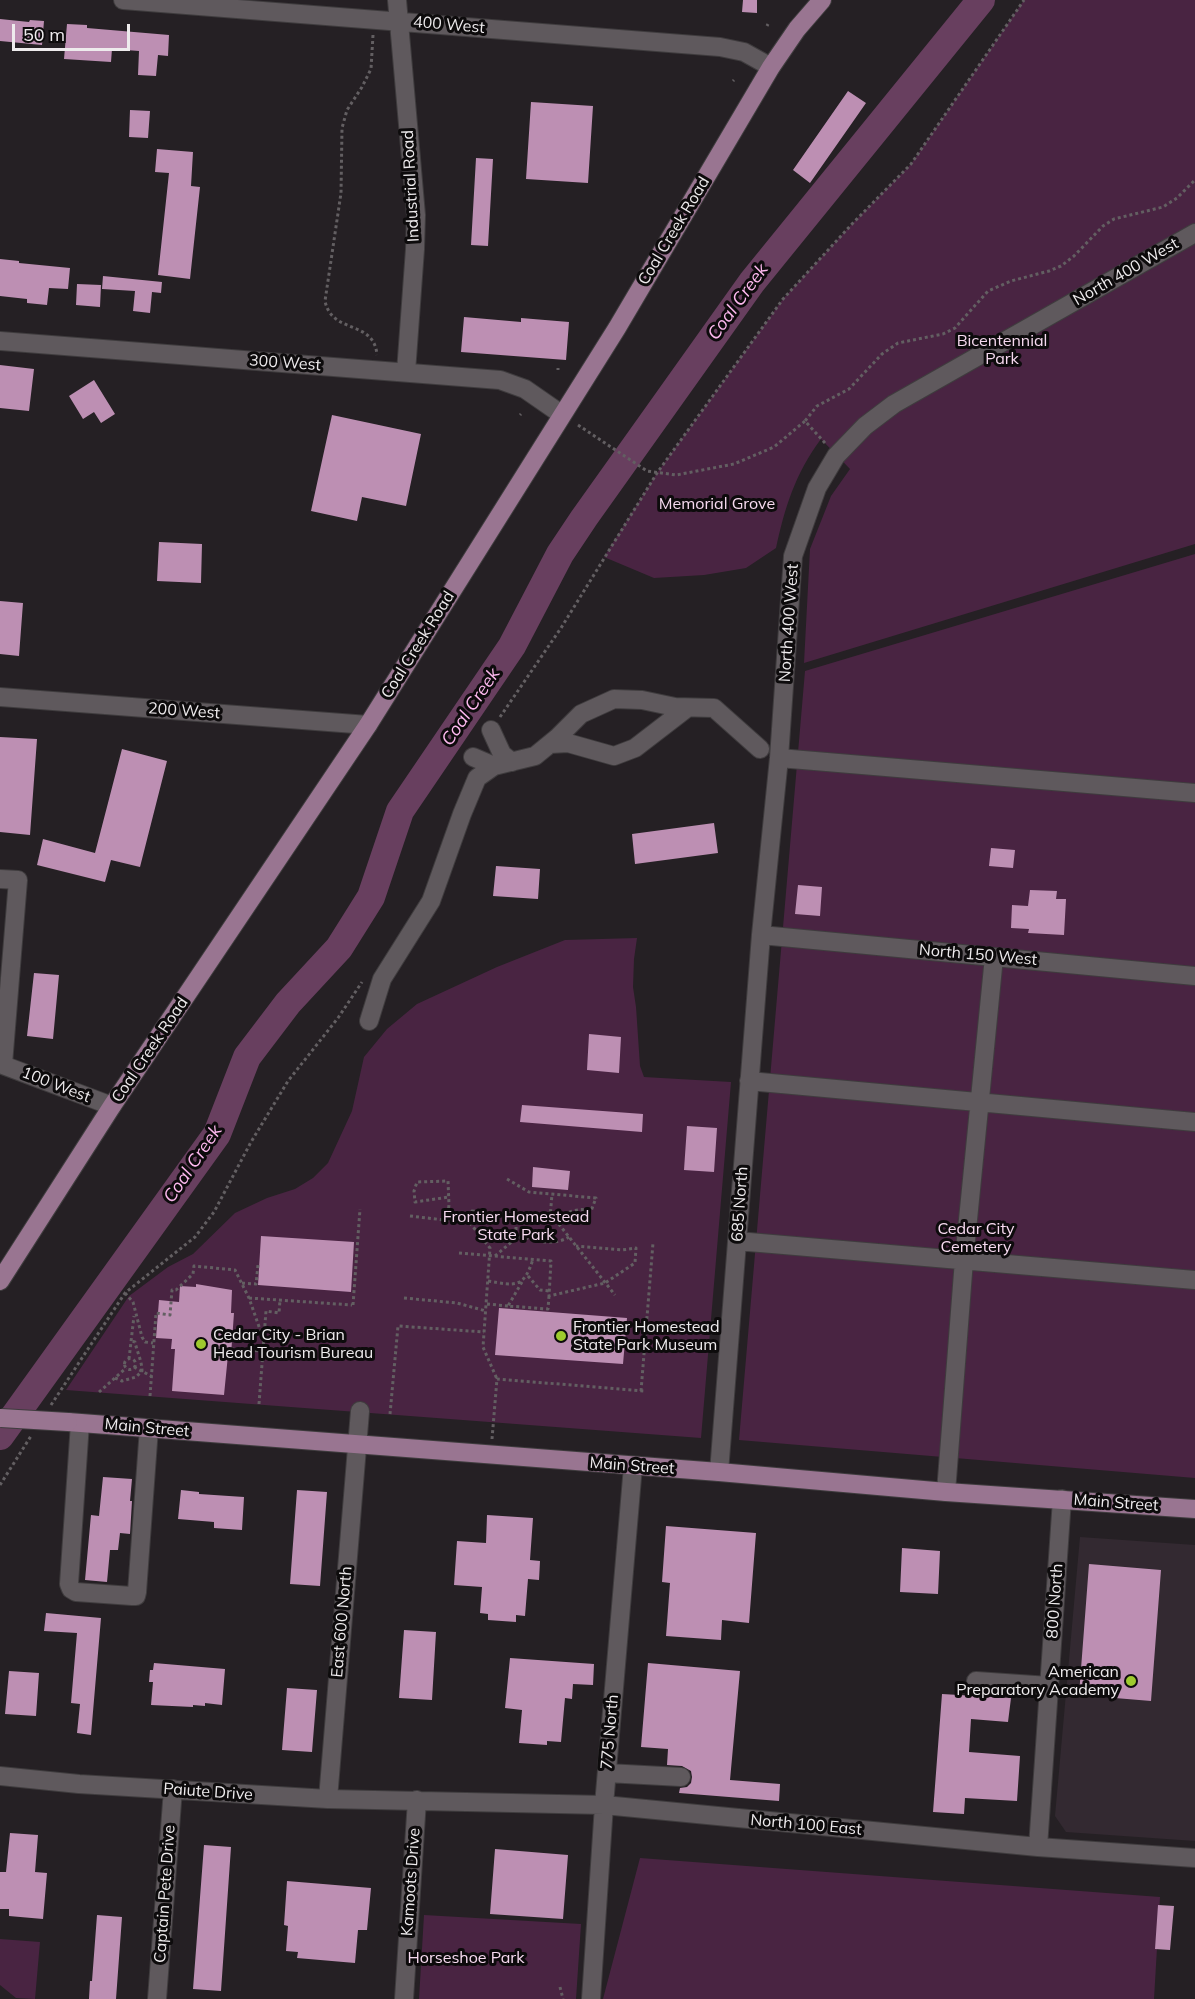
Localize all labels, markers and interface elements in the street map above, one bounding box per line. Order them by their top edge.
scale bar [15,12,134,50]
street label: 400 West [412,12,486,38]
text: 50 m [23,23,65,46]
street label: Industrial Road [398,129,424,243]
street label: Coal Creek Road [634,173,714,289]
street label: North 400 West [1070,234,1182,310]
water label: Coal Creek [703,260,773,344]
park label: Bicentennial Park [957,331,1047,369]
street label: 300 West [248,351,322,375]
park label: Memorial Grove [659,494,775,514]
street label: North 400 West [775,563,803,683]
street label: Coal Creek Road [377,588,459,702]
water label: Coal Creek [437,664,505,750]
street label: 200 West [147,699,221,723]
street label: North 150 West [918,940,1038,970]
street label: Coal Creek Road [108,994,192,1106]
street label: 100 West [19,1063,93,1107]
water label: Coal Creek [159,1121,227,1207]
street label: 685 North [728,1166,752,1242]
park label: Frontier Homestead State Park [443,1207,589,1245]
park label: Cedar City Cemetery [937,1219,1015,1257]
place label: Frontier Homestead State Park Museum [573,1317,720,1355]
place label: Cedar City - Brian Head Tourism Bureau [213,1325,373,1363]
marker: Frontier Homestead State Park Museum [554,1329,568,1343]
marker: Cedar City - Brian Head Tourism Bureau [194,1337,208,1351]
street label: Main Street [104,1415,190,1441]
street label: Main Street [589,1453,675,1479]
street label: Main Street [1073,1490,1159,1516]
street label: 800 North [1043,1563,1067,1639]
street label: East 600 North [328,1565,356,1679]
place label: American Preparatory Academy [956,1662,1119,1700]
marker: American Preparatory Academy [1124,1674,1138,1688]
street label: 775 North [597,1694,623,1770]
street label: Paiute Drive [163,1779,253,1805]
street label: North 100 East [749,1811,863,1839]
street label: Captain Pete Drive [151,1824,179,1964]
street label: Kamoots Drive [398,1827,424,1937]
park label: Horseshoe Park [408,1948,524,1968]

